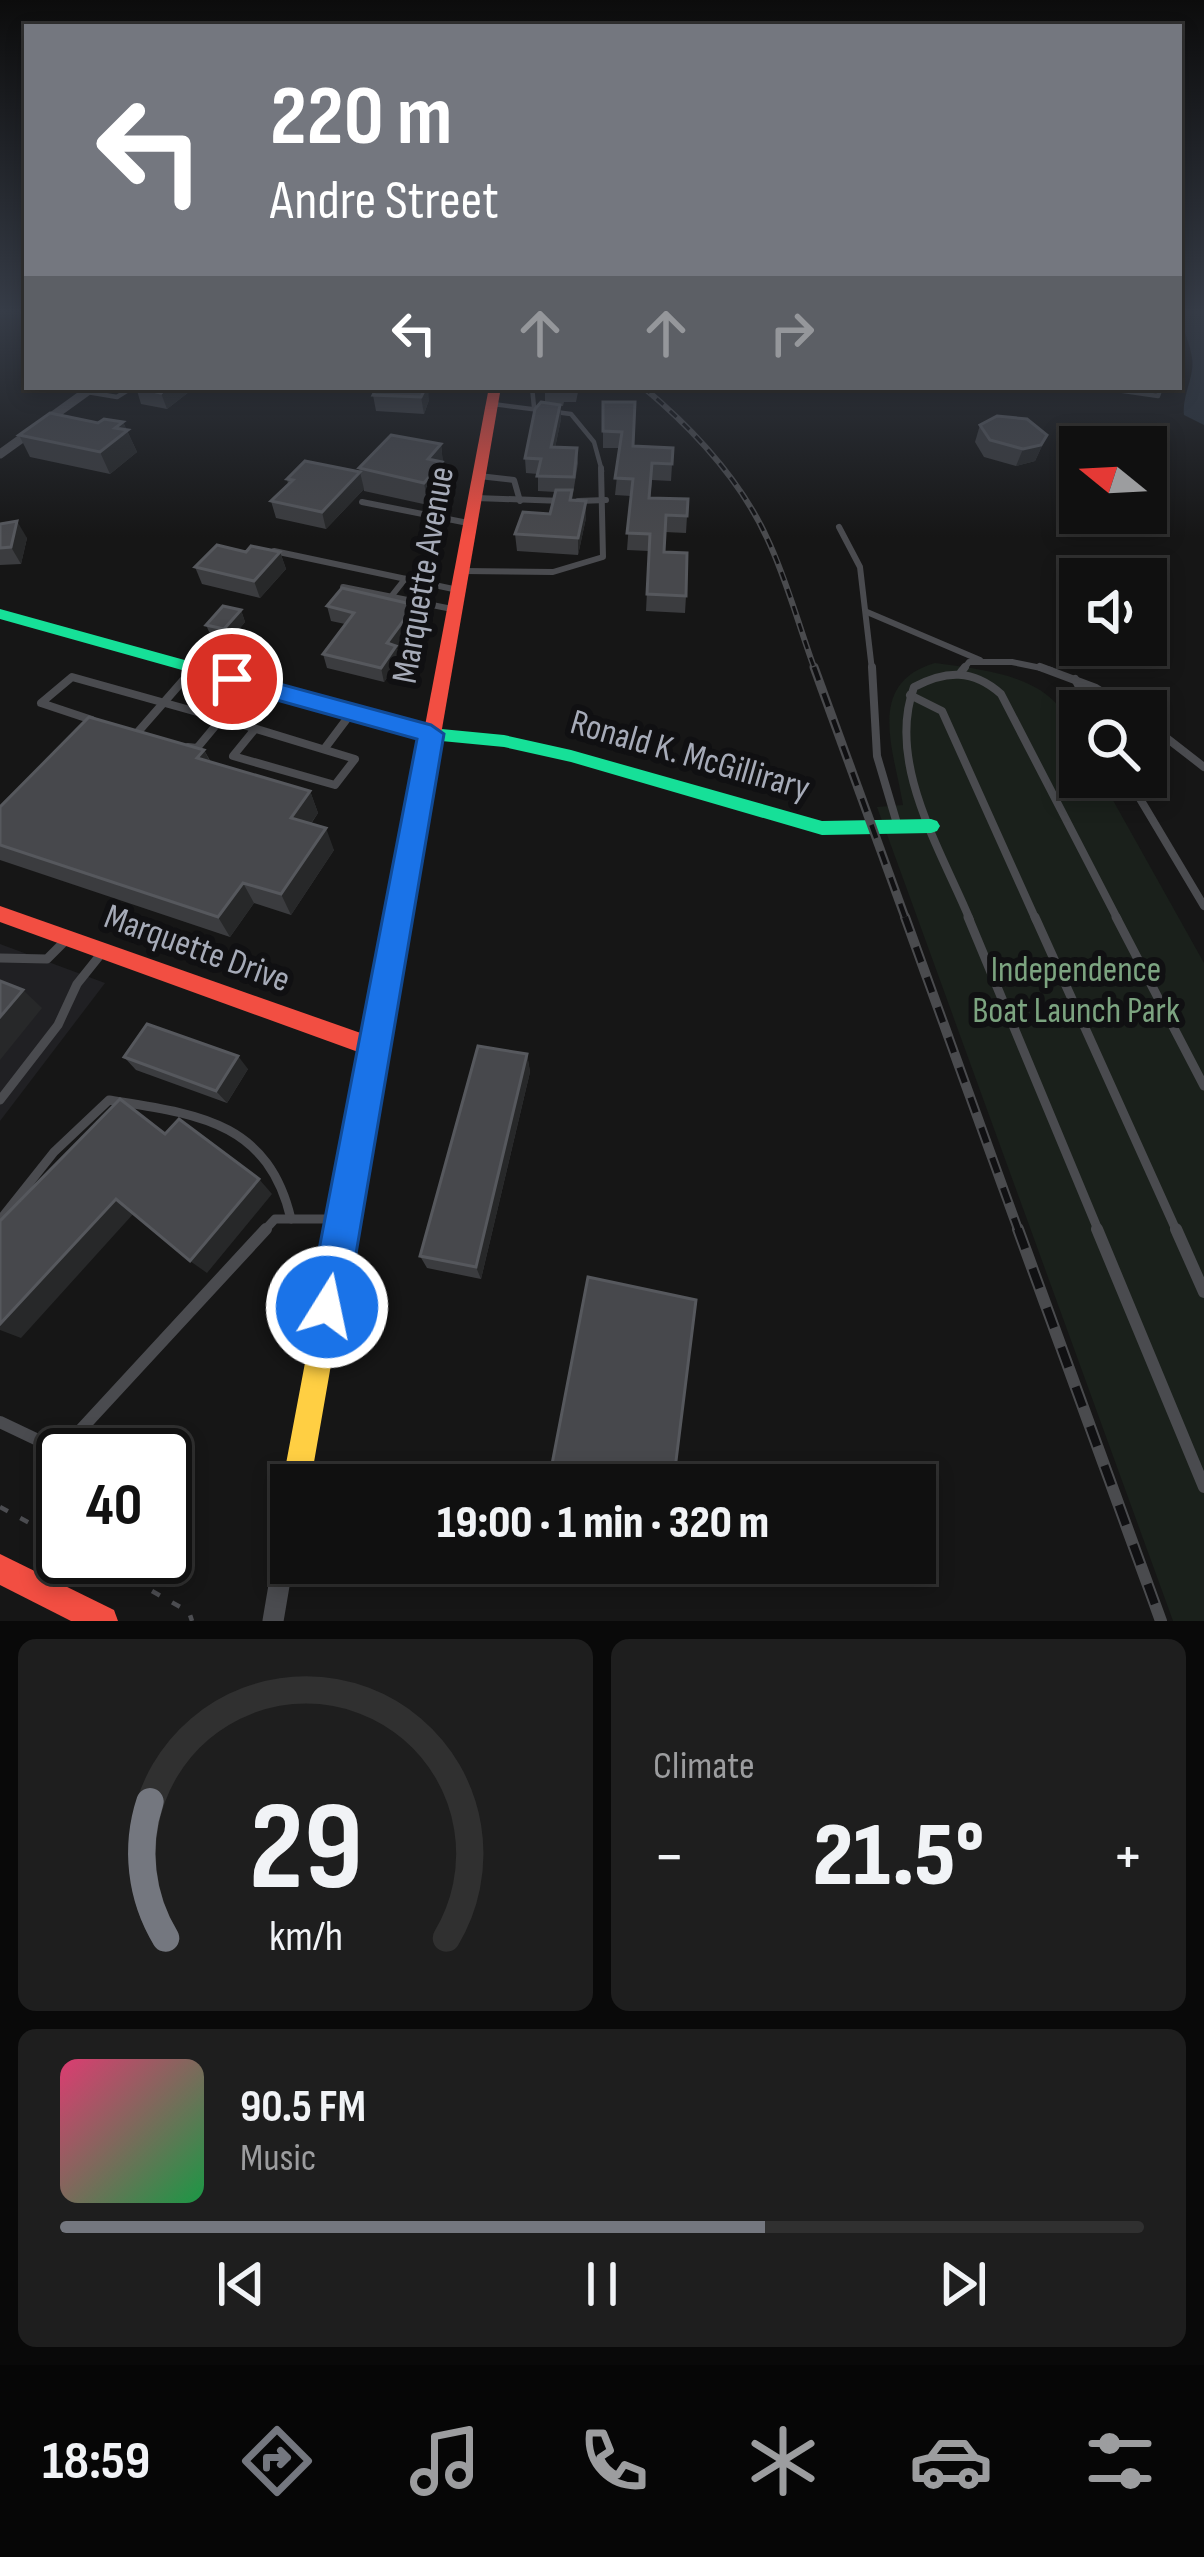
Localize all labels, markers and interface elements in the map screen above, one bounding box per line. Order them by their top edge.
text: 220 m [270,67,452,168]
icon: left [72,72,228,228]
text: Andre Street [270,169,499,234]
icon: left [381,300,447,366]
icon: ahead [507,300,573,366]
icon: ahead [633,300,699,366]
icon: right [759,300,825,366]
north arrow [1059,426,1167,534]
map controls [1059,426,1167,798]
street label: Marquette Avenue [384,463,464,687]
button: sound [1059,558,1167,666]
pin [181,628,283,730]
icon: arrive [199,646,265,712]
button: search [1059,690,1167,798]
street label: Ronald K. McGillirary [566,701,815,811]
street label: Marquette Drive [98,896,296,1002]
park label: Independence Boat Launch Park [972,949,1180,1033]
position arrow [264,1244,390,1370]
speed limit sign: 40 [36,1428,192,1584]
text: 19:00 · 1 min · 320 m [437,1496,769,1551]
text: Climate [653,1743,755,1790]
text: 29 [249,1775,362,1924]
text: 21.5° [813,1803,984,1911]
text: − [653,1818,685,1897]
text: + [1112,1818,1144,1897]
text: km/h [268,1911,343,1963]
text: 90.5 FM [240,2080,366,2135]
text: Music [240,2135,316,2182]
icon: previous [208,2251,274,2317]
icon: pause [569,2251,635,2317]
icon: next [930,2251,996,2317]
icon: directions [235,2419,319,2503]
icon: music [403,2419,487,2503]
icon: phone [572,2419,656,2503]
icon: climate [741,2419,825,2503]
icon: car [909,2419,993,2503]
icon: filters [1078,2419,1162,2503]
text: 18:59 [42,2429,150,2494]

